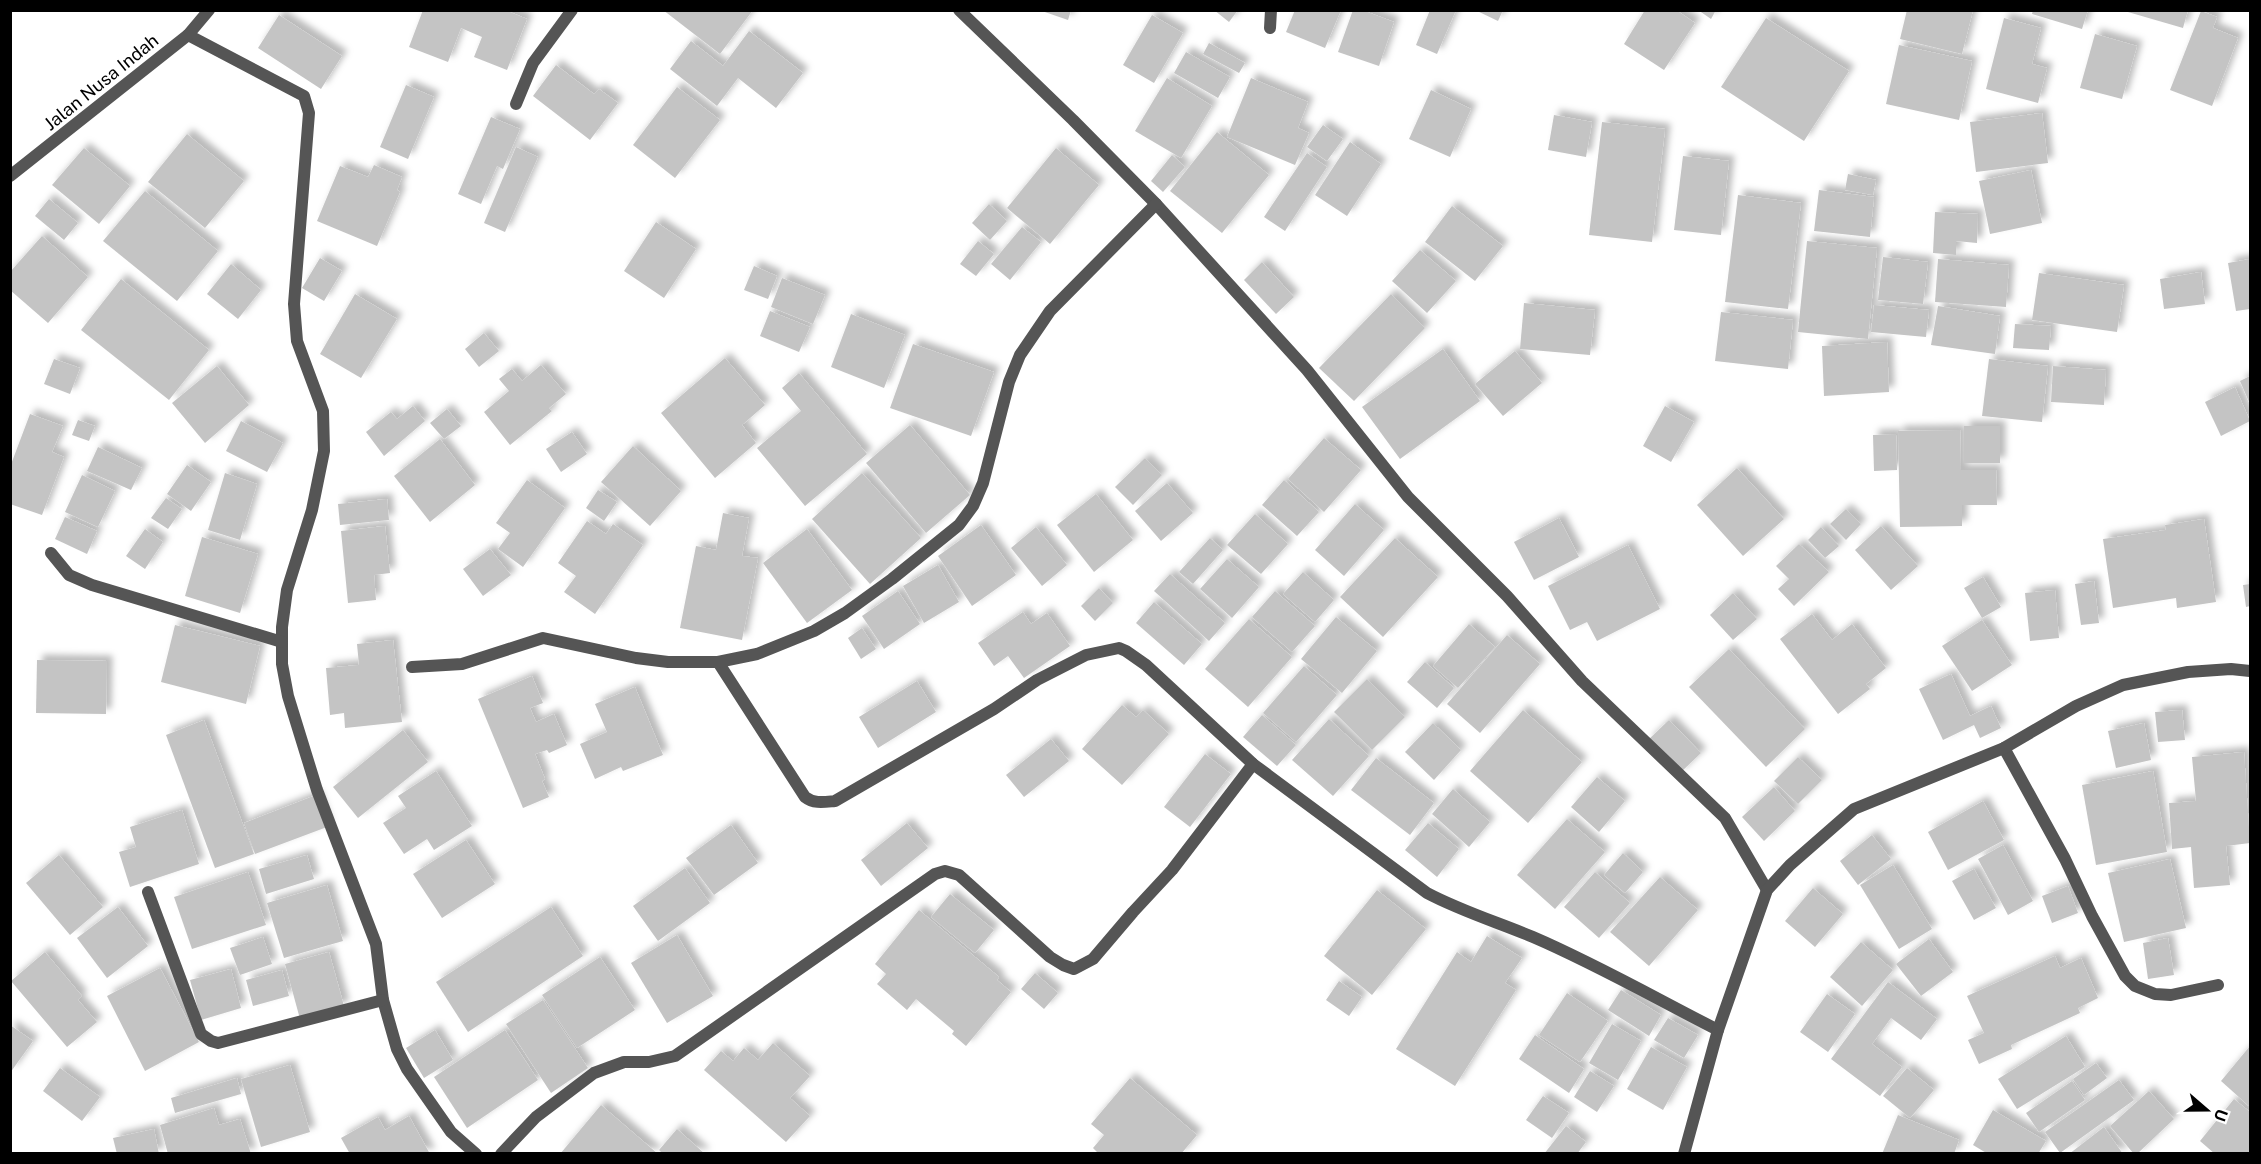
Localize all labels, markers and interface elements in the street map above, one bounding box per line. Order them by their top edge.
street label: Jalan Nusa Indah [40,29,162,135]
north arrow [2177,1080,2237,1140]
text: U [2210,1106,2232,1124]

